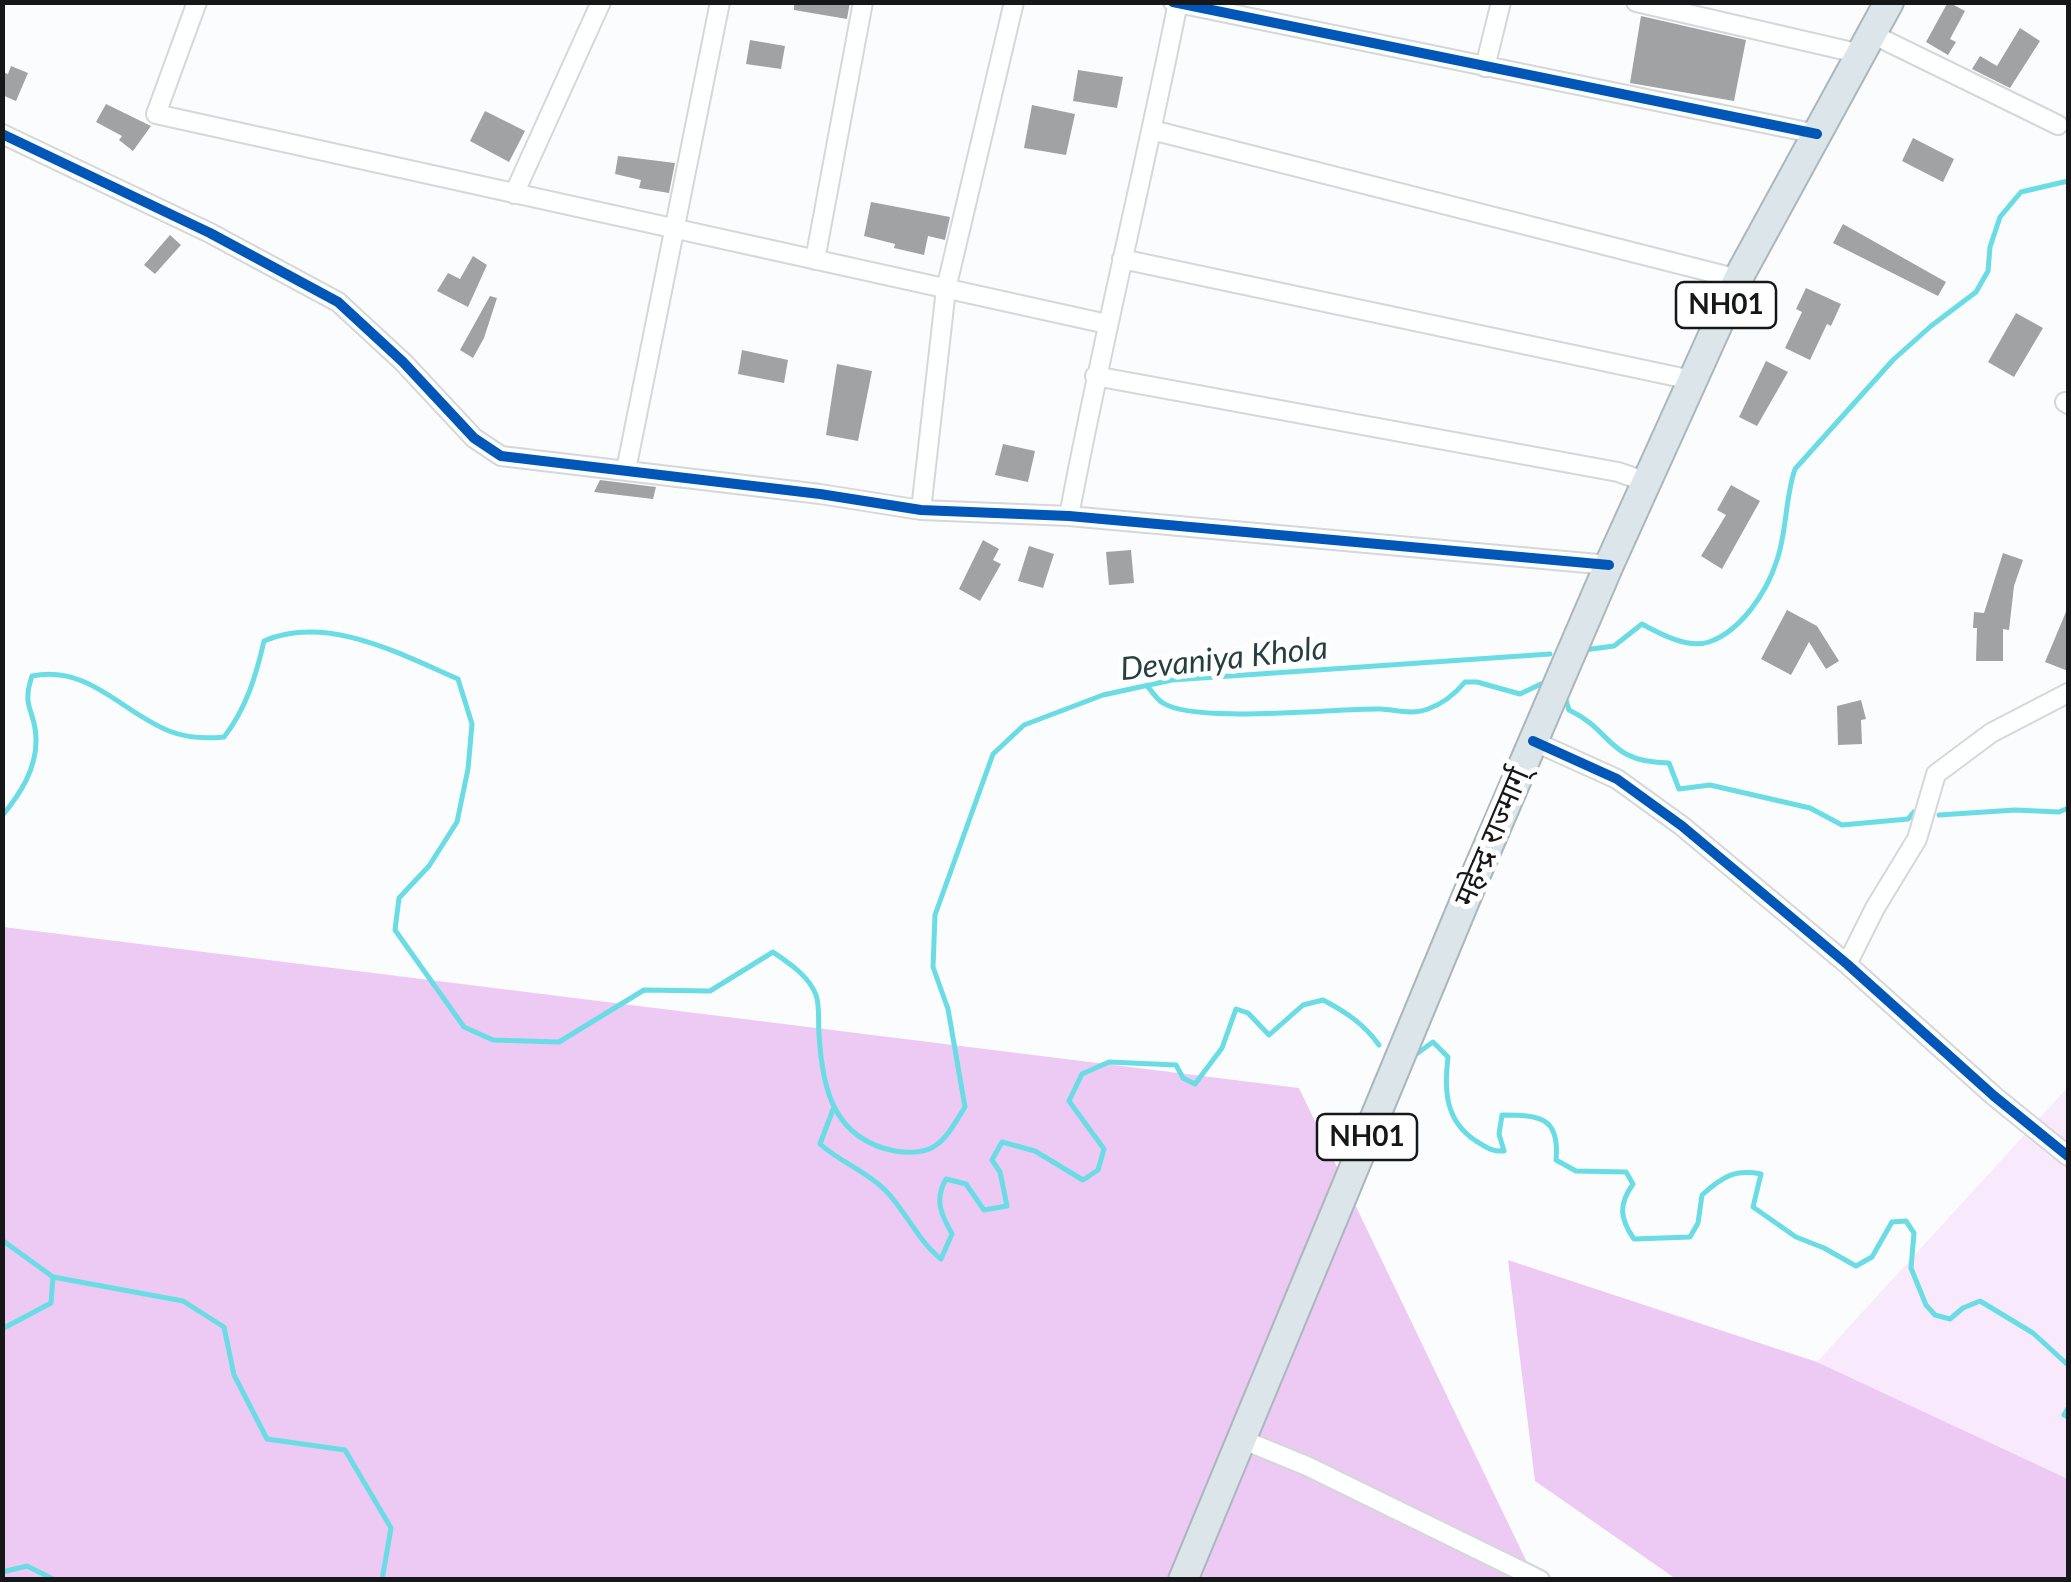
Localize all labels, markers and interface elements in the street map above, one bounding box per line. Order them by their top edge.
road number: NH01 [1676,282,1776,328]
water label: Devaniya Khola [1118,629,1330,689]
street label: महेन्द्र राज्मार्ग् [1447,763,1537,911]
road number: NH01 [1317,1114,1417,1160]

